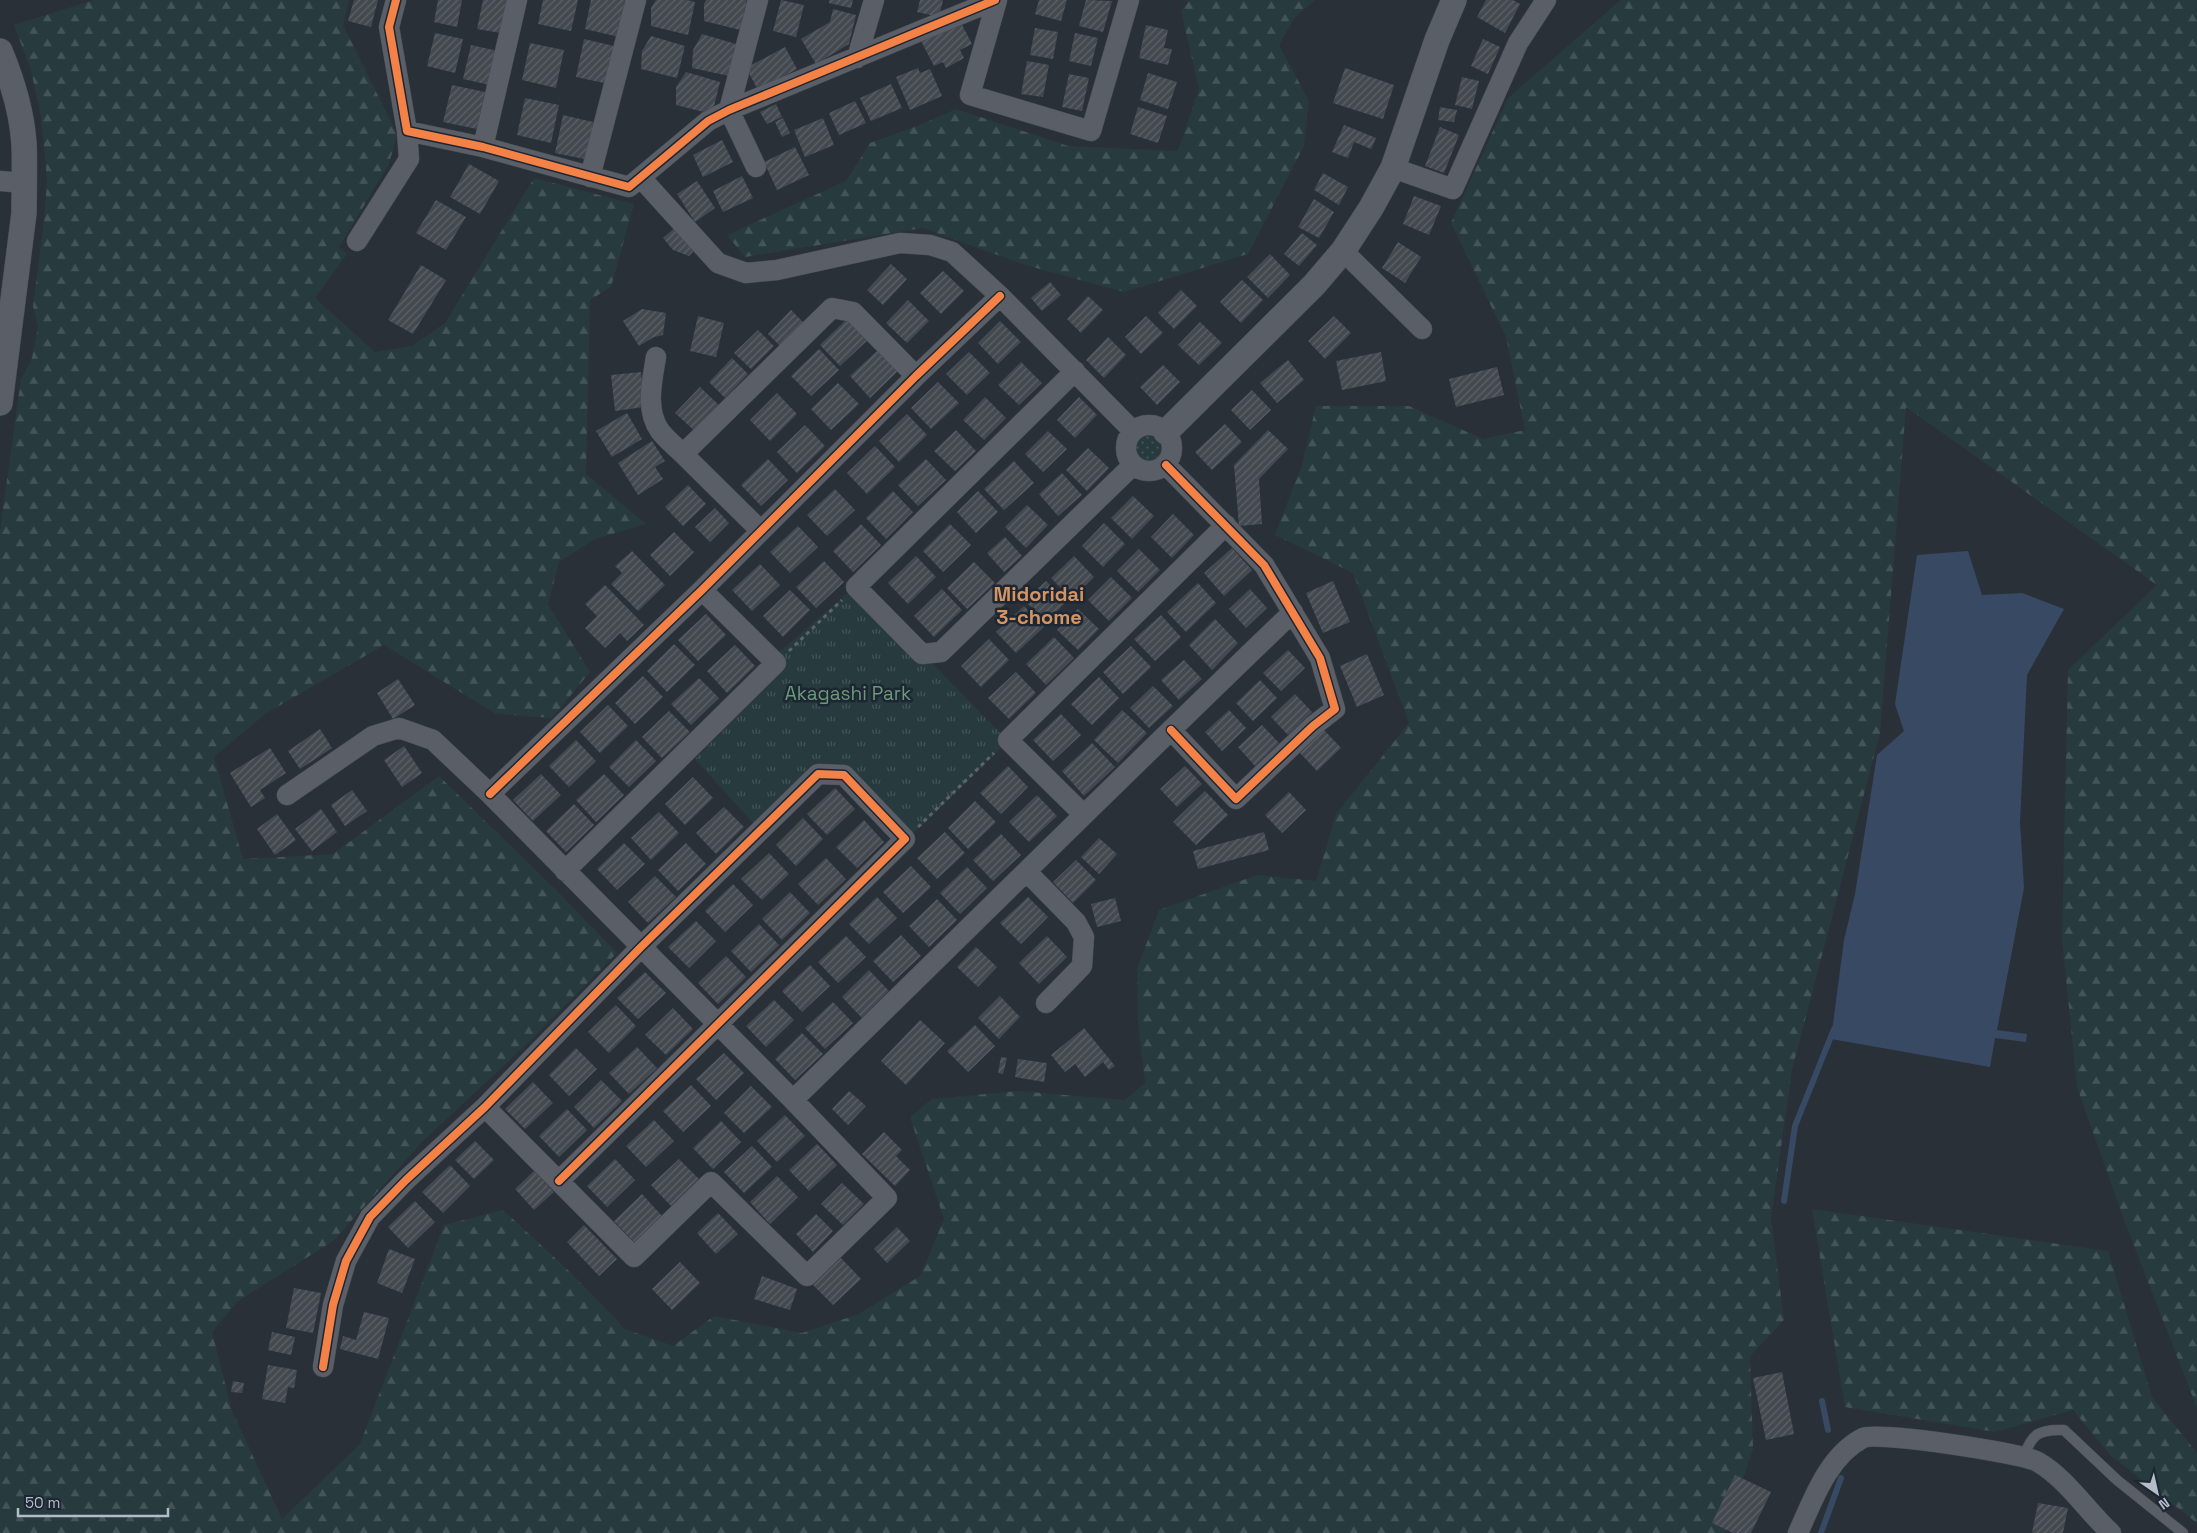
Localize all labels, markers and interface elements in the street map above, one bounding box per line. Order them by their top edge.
district label: Midoridai 3-chome [994,581,1084,630]
park label: Akagashi Park [785,681,911,706]
north arrow [2132,1468,2182,1518]
scale bar [18,1486,168,1518]
text: 50 m [25,1493,60,1512]
text: N [2155,1494,2173,1514]

